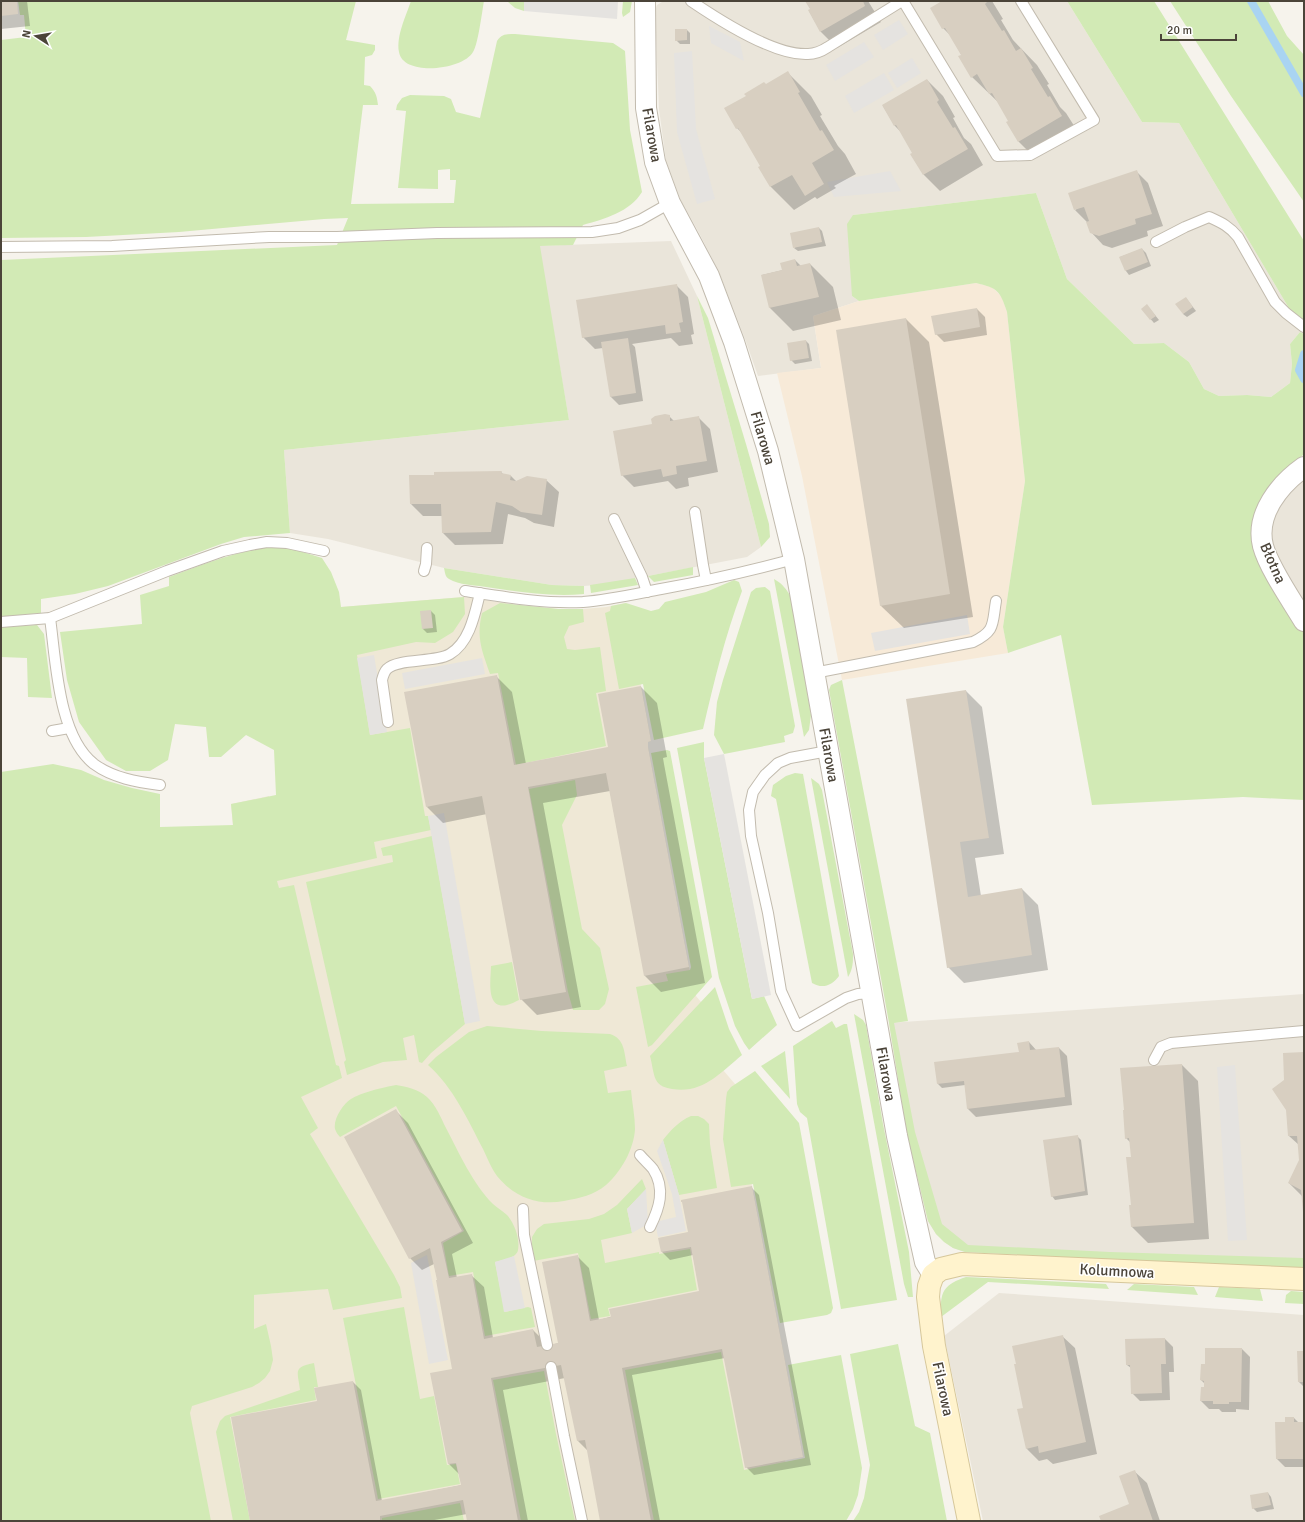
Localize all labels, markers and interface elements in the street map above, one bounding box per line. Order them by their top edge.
north arrow [16,16,56,56]
scale bar [1161,16,1236,42]
text: 20 m [1167,23,1192,38]
text: N [20,29,34,39]
street label: Filarowa [638,106,666,164]
street label: Filarowa [747,409,779,467]
street label: Błotna [1256,540,1290,586]
street label: Filarowa [815,726,843,784]
street label: Filarowa [872,1045,900,1103]
street label: Kolumnowa [1079,1260,1155,1282]
street label: Filarowa [928,1360,958,1418]

